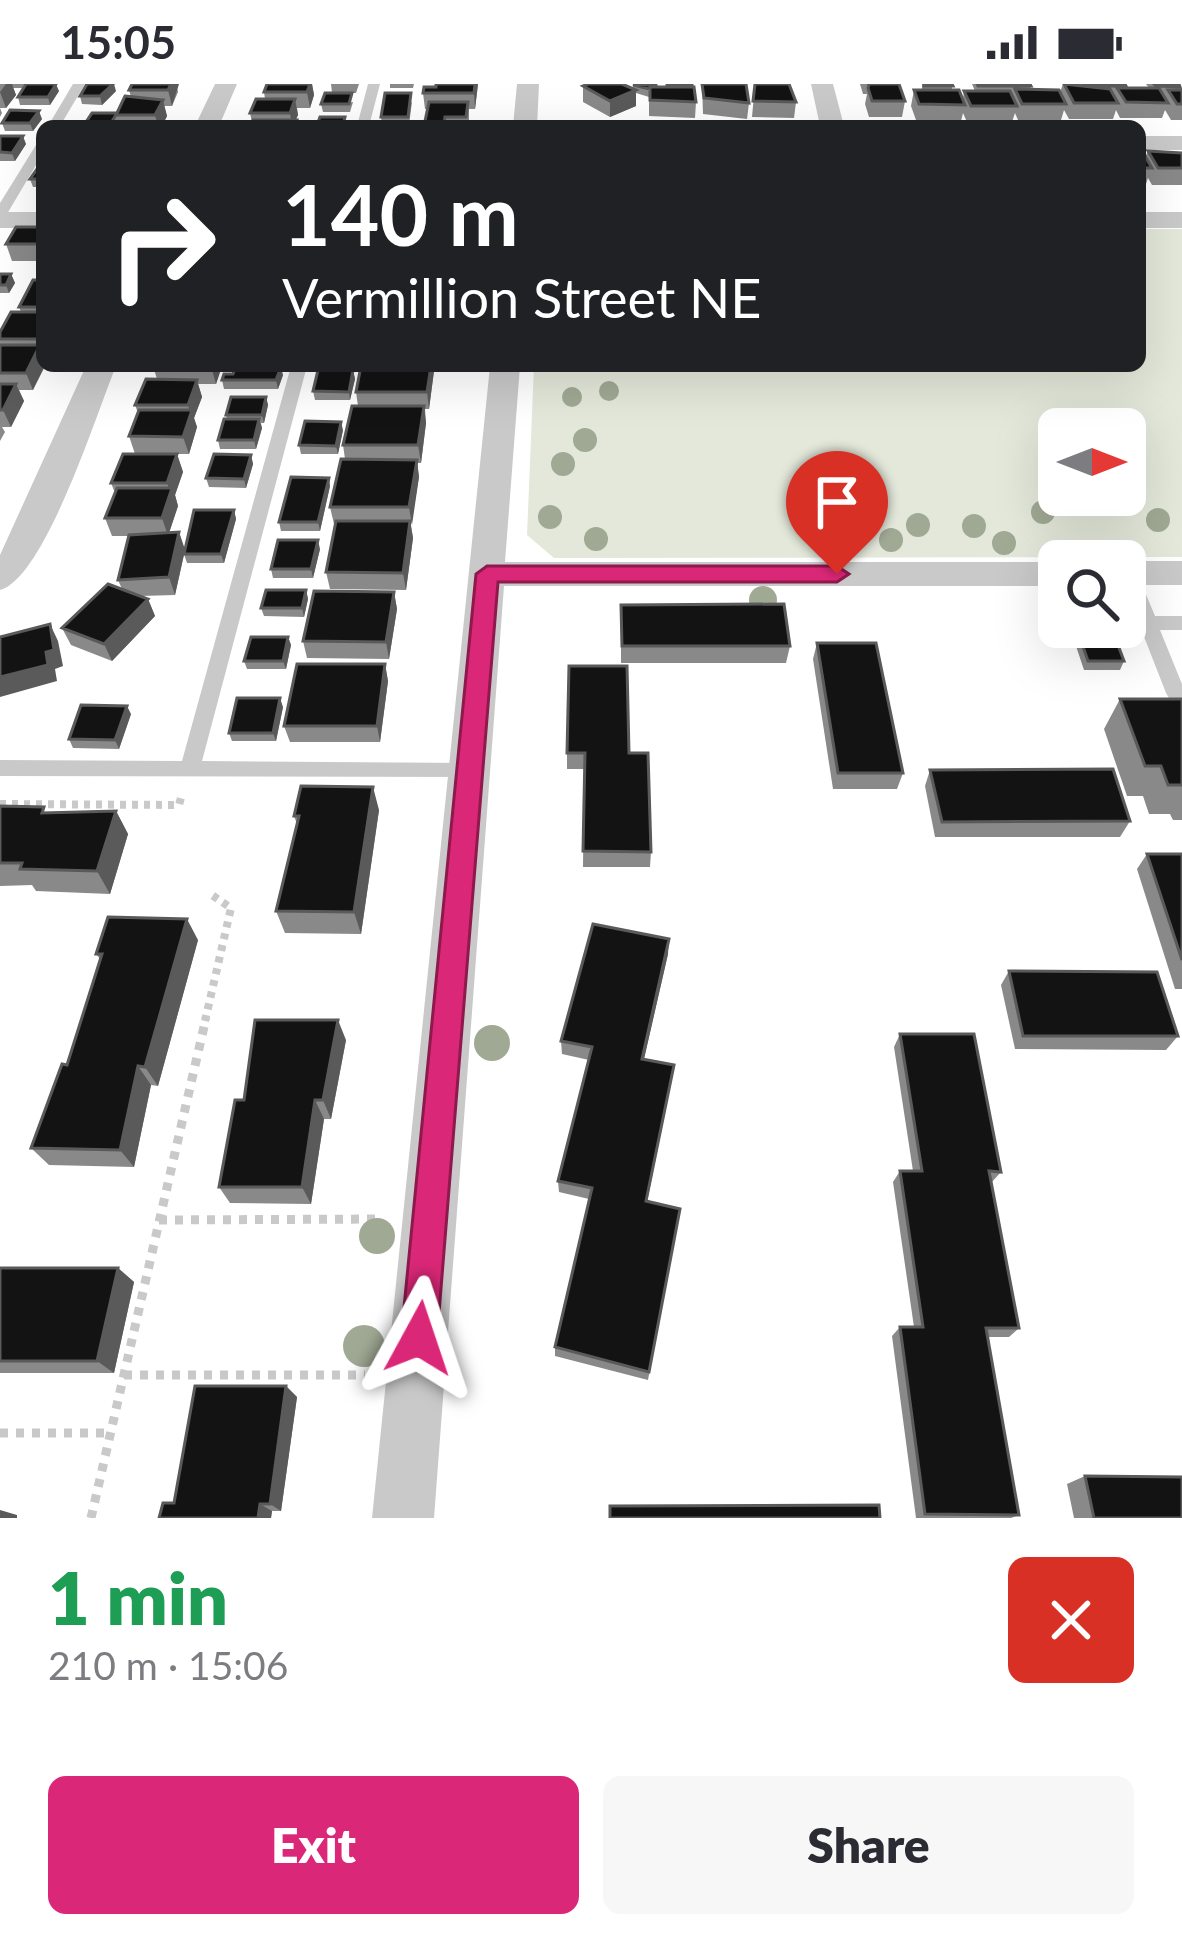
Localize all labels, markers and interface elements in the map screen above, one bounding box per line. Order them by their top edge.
text: 15:05 [60,15,176,69]
text: 140 m [282,163,519,264]
icon: right [84,168,240,324]
text: Vermillion Street NE [282,265,762,330]
north arrow [1038,408,1146,516]
map controls [1038,408,1146,648]
pin [786,451,888,574]
icon: arrive [804,469,870,535]
button: search [1038,540,1146,648]
position arrow [356,1275,482,1401]
text: 1 min [48,1554,228,1640]
button: close [1008,1557,1134,1683]
text: 210 m · 15:06 [48,1642,288,1688]
button: Exit [48,1776,579,1914]
button: Share [603,1776,1134,1914]

